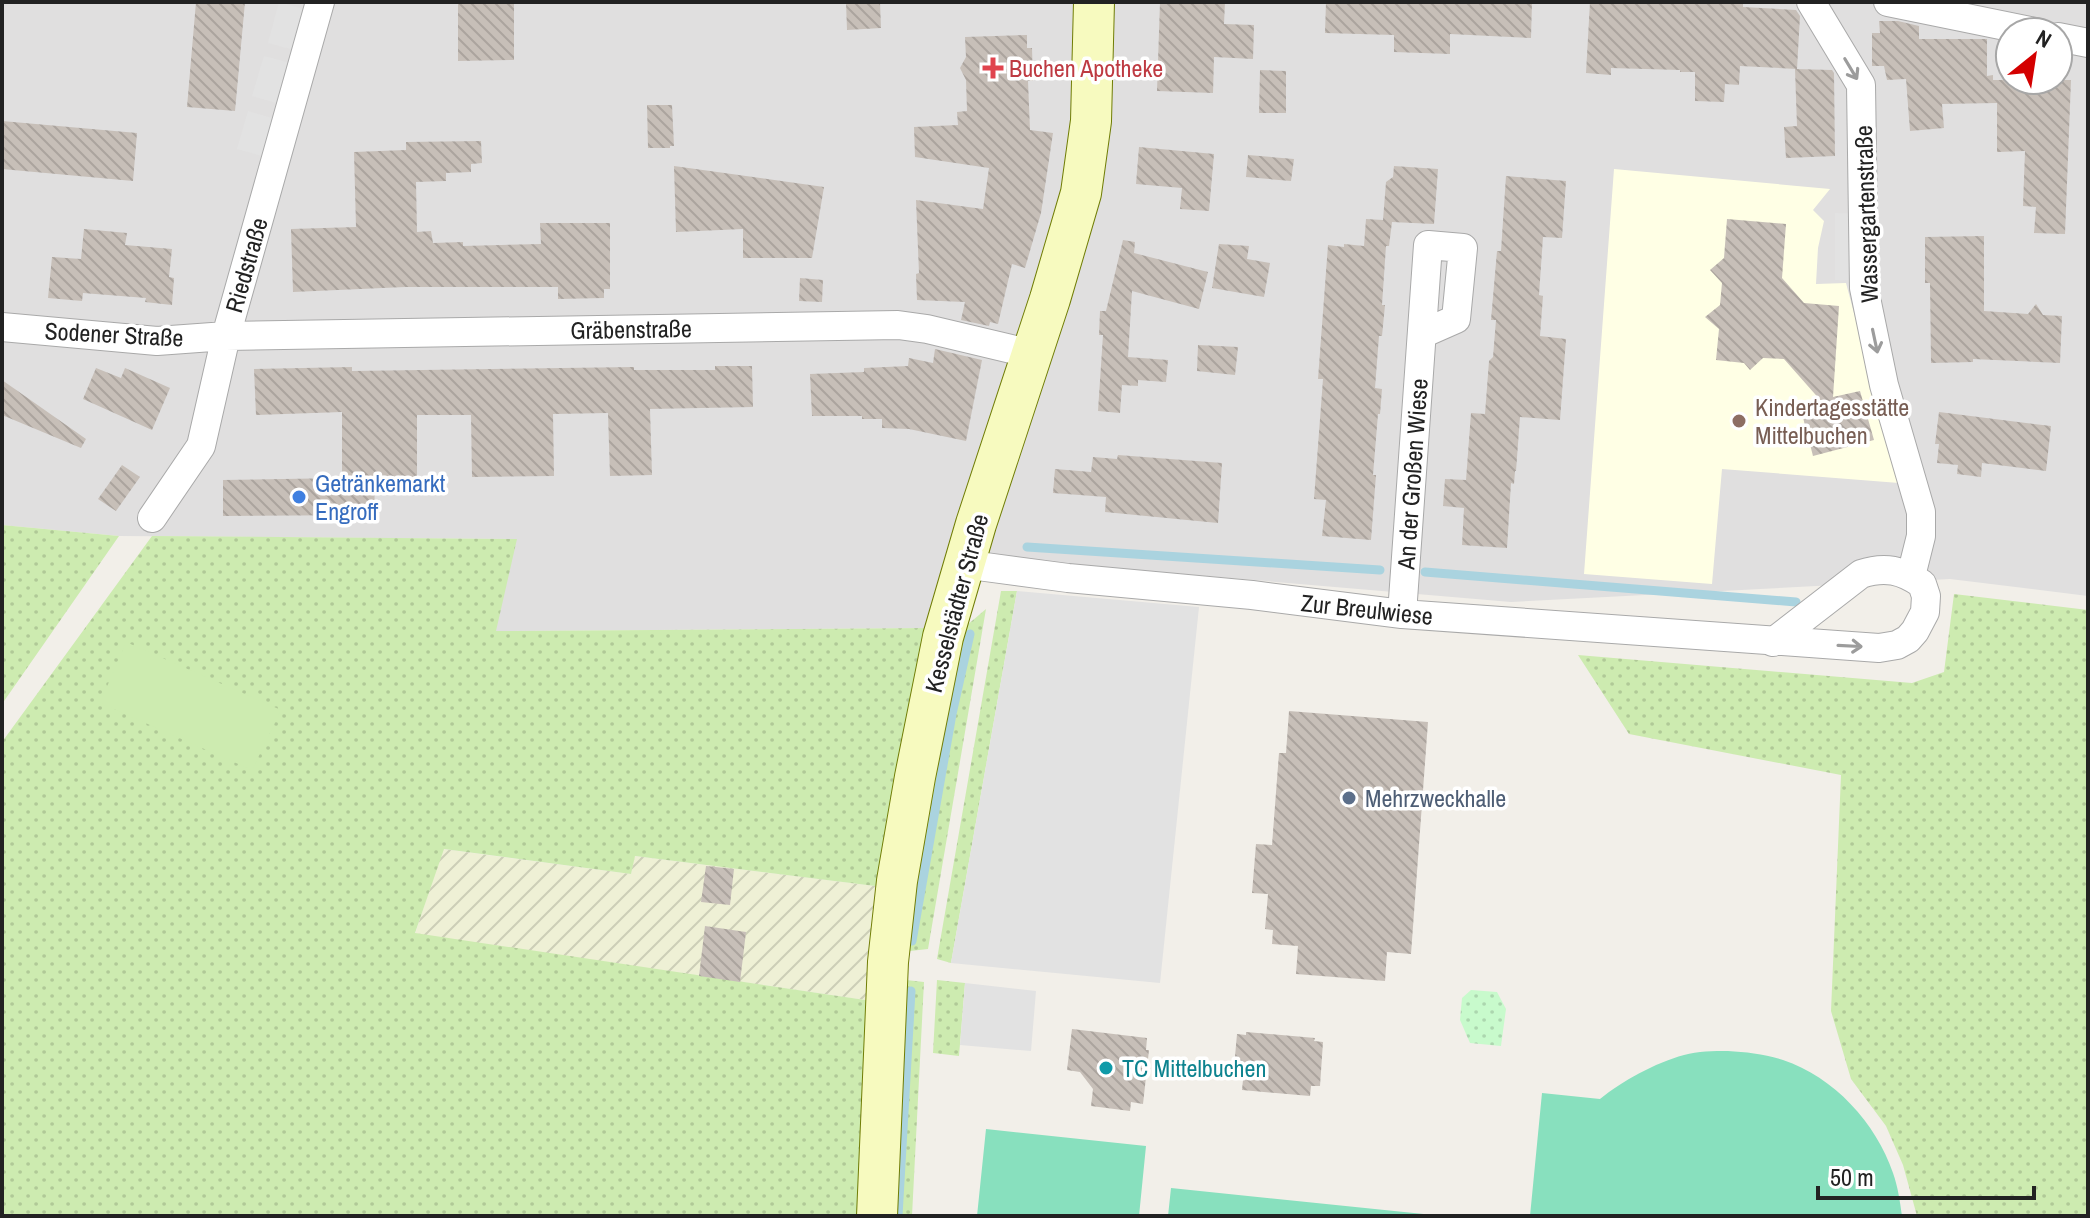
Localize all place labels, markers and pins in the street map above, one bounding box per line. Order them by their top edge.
place label: Buchen Apotheke [1009,52,1163,84]
marker: Buchen Apotheke [984,59,1002,77]
place label: Kindertagesstätte Mittelbuchen [1755,391,1909,451]
marker: Kindertagesstätte Mittelbuchen [1730,412,1748,430]
place label: Getränkemarkt Engroff [315,467,446,527]
marker: Getränkemarkt Engroff [290,488,308,506]
place label: Mehrzweckhalle [1365,782,1506,814]
marker: Mehrzweckhalle [1340,789,1358,807]
place label: TC Mittelbuchen [1122,1052,1266,1084]
marker: TC Mittelbuchen [1097,1059,1115,1077]

